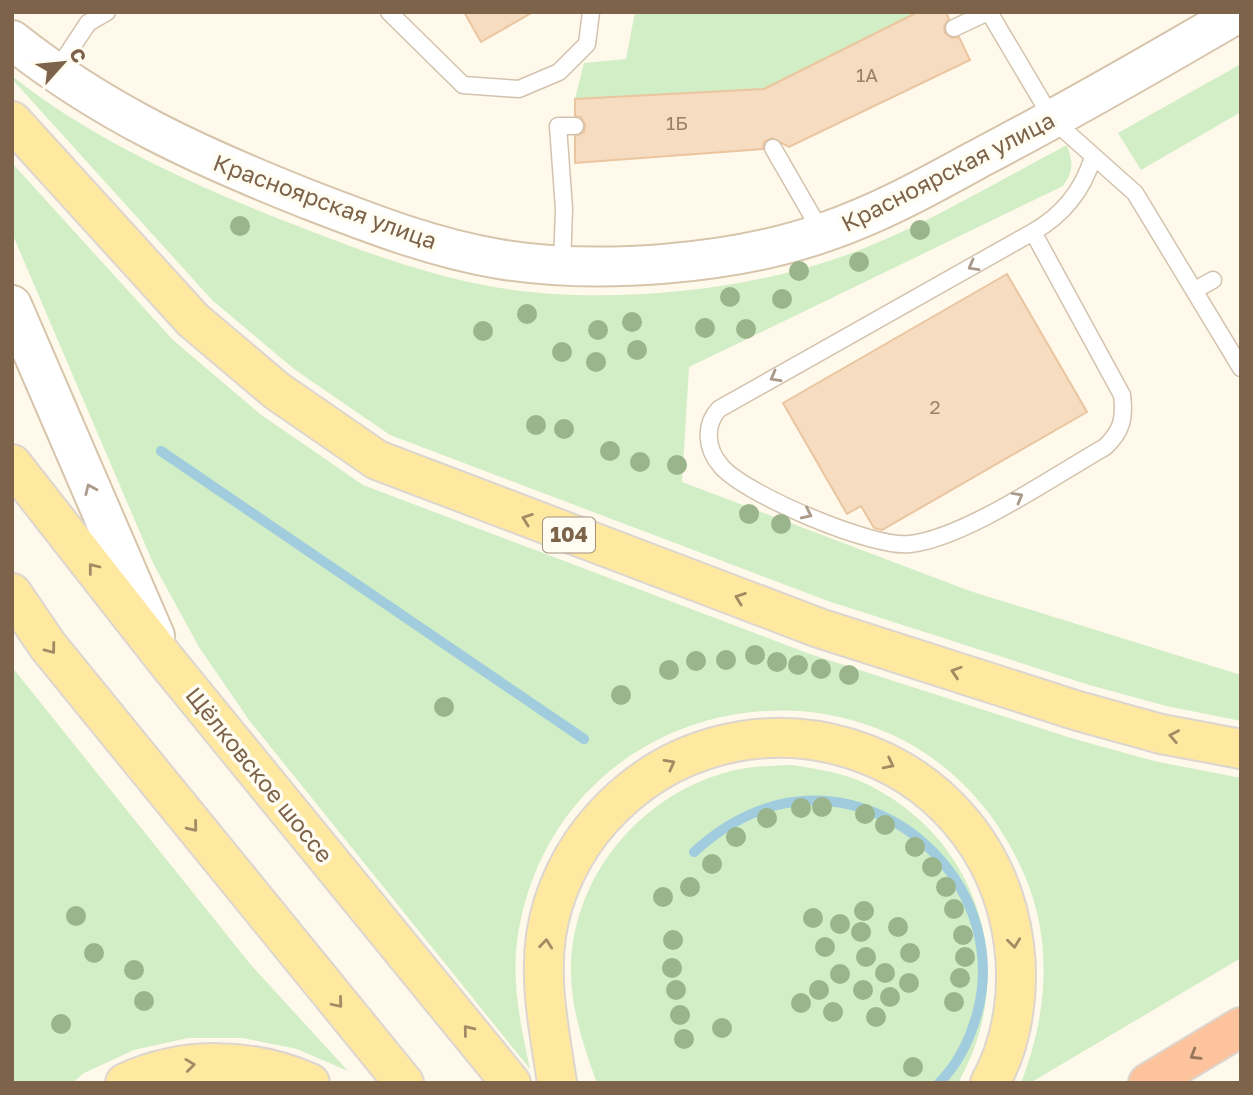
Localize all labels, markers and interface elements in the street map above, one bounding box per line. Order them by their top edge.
north arrow [28,28,98,98]
text: С [65,44,92,66]
house number: 1А [856,63,878,86]
street label: Красноярская улица [836,105,1059,237]
house number: 1Б [666,111,688,134]
street label: Красноярская улица [210,148,441,255]
one-way arrow [968,258,980,271]
one-way arrow [769,369,782,382]
house number: 2 [929,395,941,418]
one-way arrow [84,484,98,496]
one-way arrow [1010,492,1023,505]
one-way arrow [800,506,812,520]
one-way arrow [522,513,534,527]
road number: 104 [543,518,595,552]
one-way arrow [89,563,102,576]
one-way arrow [735,593,747,607]
one-way arrow [43,642,55,654]
one-way arrow [950,665,962,680]
street label: Щёлковское шоссе [180,681,339,868]
one-way arrow [1168,730,1180,745]
one-way arrow [882,756,894,770]
one-way arrow [663,759,676,772]
one-way arrow [185,819,198,831]
one-way arrow [1007,937,1022,949]
one-way arrow [538,938,553,949]
one-way arrow [329,995,342,1007]
one-way arrow [464,1025,476,1038]
one-way arrow [1189,1046,1202,1059]
one-way arrow [184,1057,196,1072]

